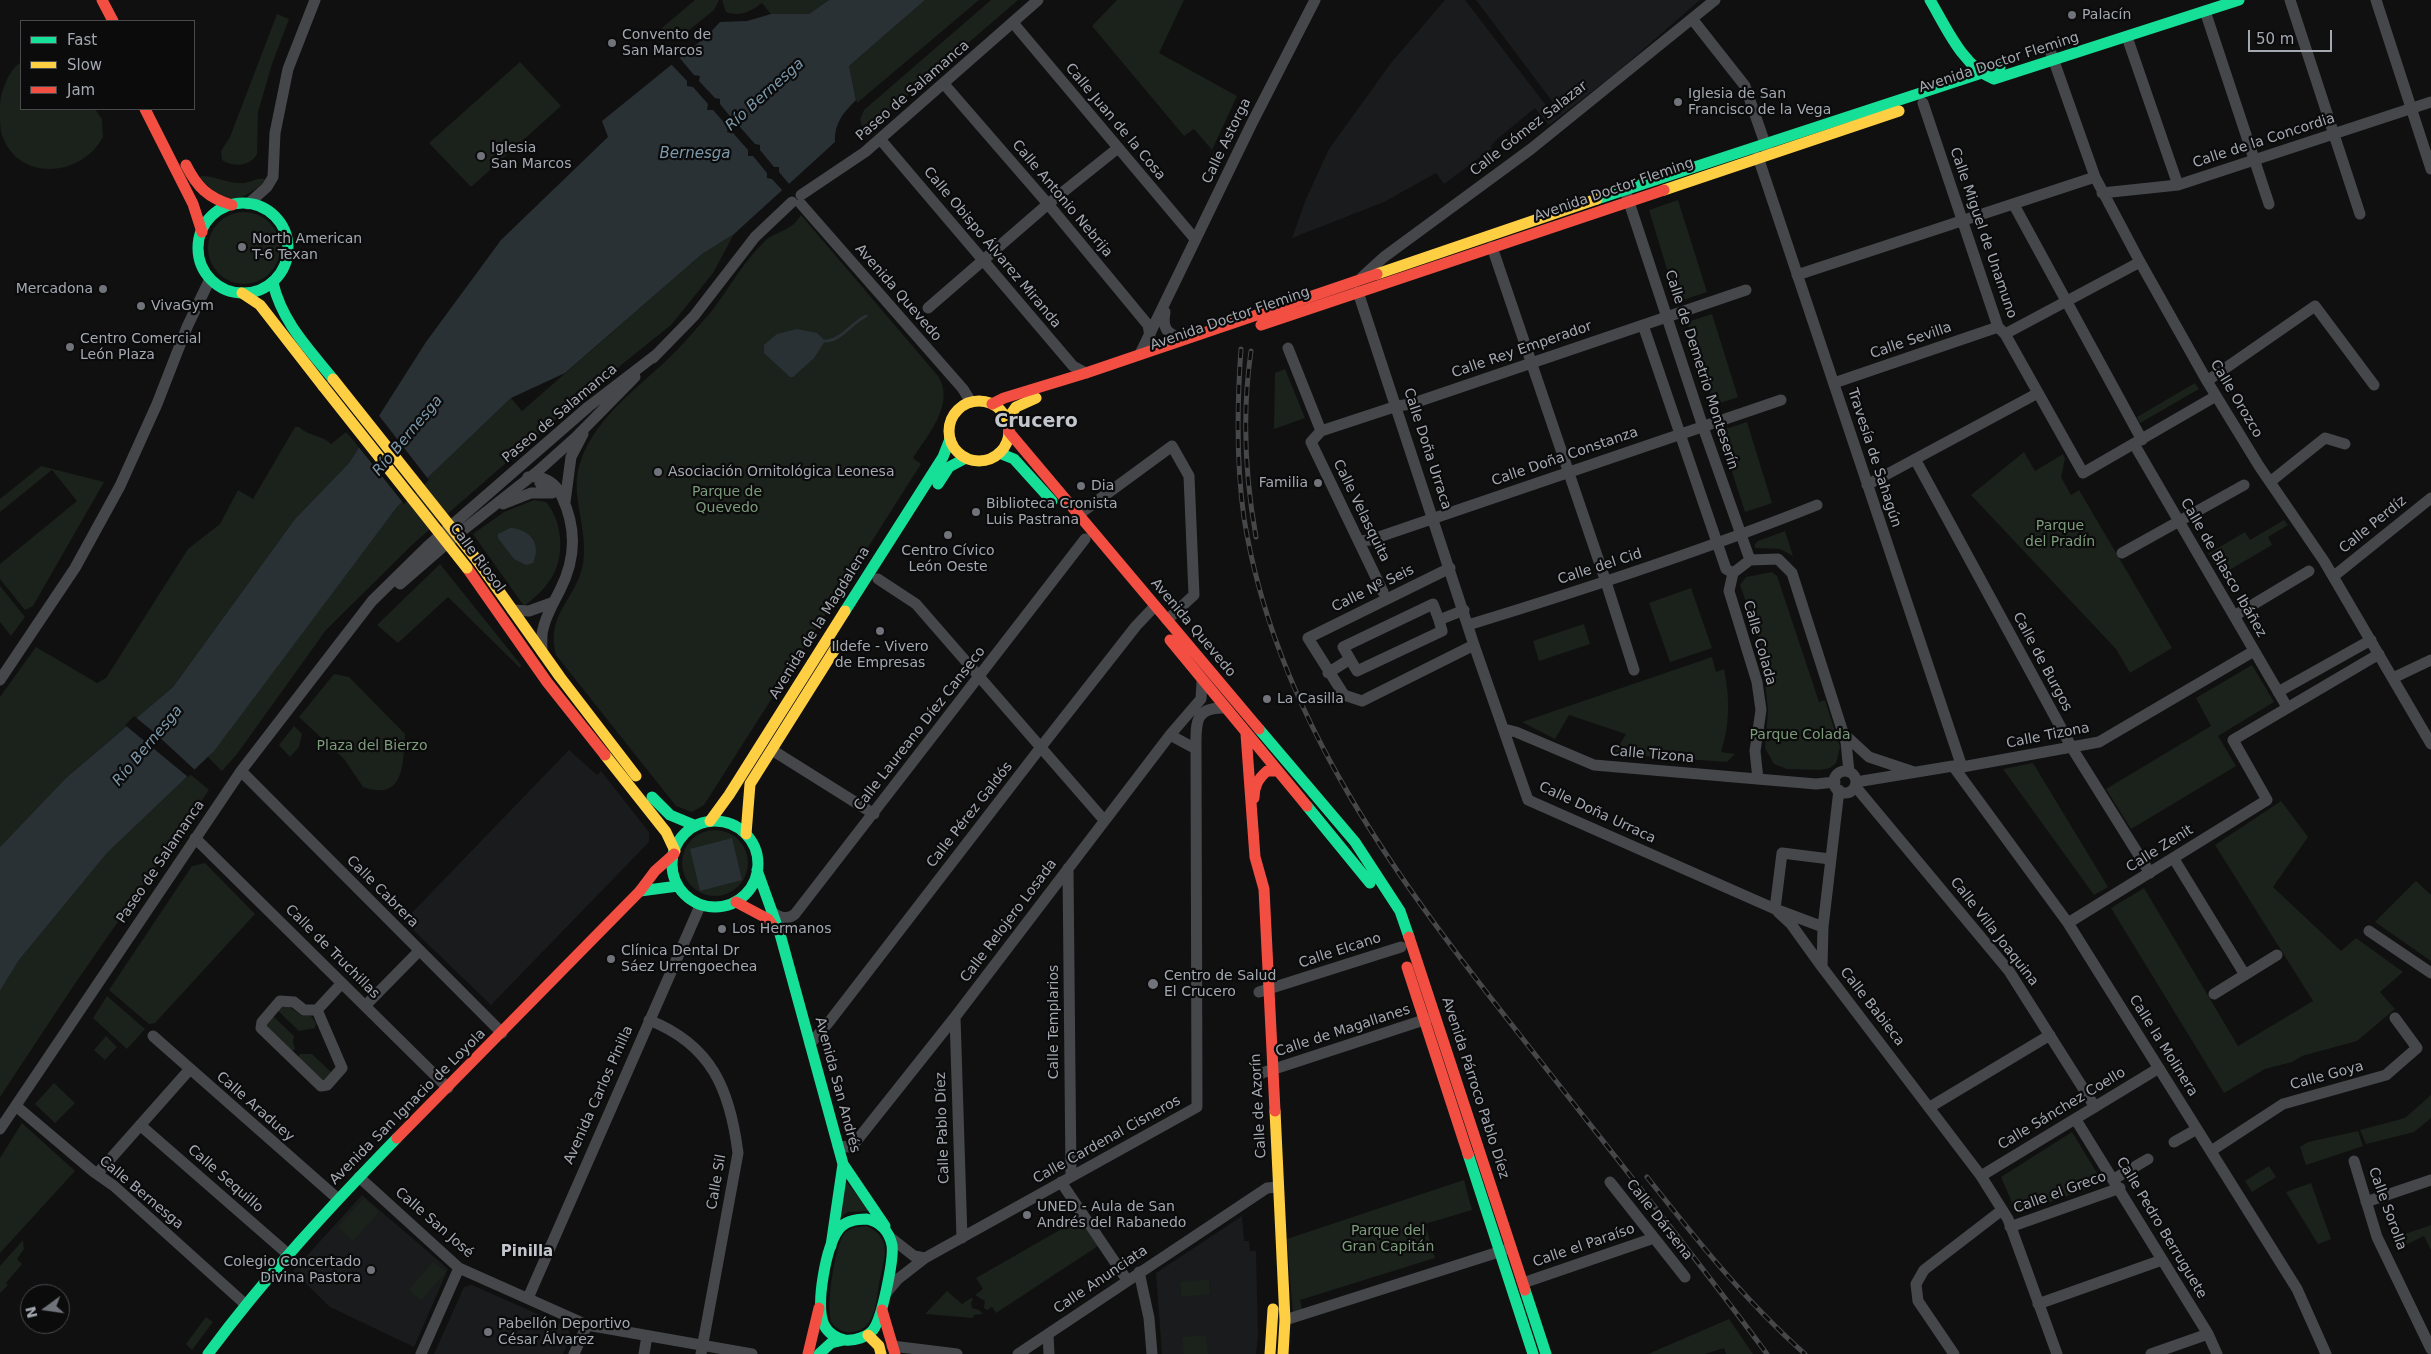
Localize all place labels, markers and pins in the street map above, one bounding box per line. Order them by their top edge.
place label: Palacín [2082,7,2131,23]
marker: Palacín [2066,9,2078,21]
place label: Convento de San Marcos [622,27,711,59]
marker: Convento de San Marcos [606,37,618,49]
place label: Iglesia de San Francisco de la Vega [1688,86,1831,118]
marker: Iglesia de San Francisco de la Vega [1672,96,1684,108]
place label: Iglesia San Marcos [491,140,571,172]
marker: Iglesia San Marcos [475,150,487,162]
place label: North American T-6 Texan [252,231,362,264]
marker: North American T-6 Texan [236,241,248,253]
place label: Mercadona [16,281,93,297]
marker: Mercadona [97,283,109,295]
place label: VivaGym [151,298,214,314]
marker: VivaGym [135,300,147,312]
place label: Centro Comercial León Plaza [80,331,201,364]
marker: Centro Comercial León Plaza [64,341,76,353]
place label: Asociación Ornitológica Leonesa [668,464,894,480]
marker: Asociación Ornitológica Leonesa [652,466,664,478]
place label: Familia [1259,475,1308,491]
marker: Familia [1312,477,1324,489]
place label: Dia [1091,478,1114,494]
marker: Dia [1075,480,1087,492]
place label: Biblioteca Cronista Luis Pastrana [986,496,1117,528]
marker: Biblioteca Cronista Luis Pastrana [970,506,982,518]
marker: Centro Cívico León Oeste [942,529,954,541]
place label: Centro Cívico León Oeste [901,543,995,576]
marker: Ildefe - Vivero de Empresas [874,625,886,637]
place label: Ildefe - Vivero de Empresas [831,639,929,672]
place label: La Casilla [1277,691,1344,707]
marker: La Casilla [1261,693,1273,705]
place label: Los Hermanos [732,921,831,937]
marker: Los Hermanos [716,923,728,935]
place label: Clínica Dental Dr Sáez Urrengoechea [621,943,757,976]
marker: Clínica Dental Dr Sáez Urrengoechea [605,953,617,965]
place label: Centro de Salud El Crucero [1164,968,1276,1000]
marker: Centro de Salud El Crucero [1146,977,1160,991]
place label: UNED - Aula de San Andrés del Rabanedo [1037,1199,1186,1232]
marker: UNED - Aula de San Andrés del Rabanedo [1021,1209,1033,1221]
place label: Colegio Concertado Divina Pastora [224,1254,361,1286]
marker: Colegio Concertado Divina Pastora [365,1264,377,1276]
place label: Pabellón Deportivo César Álvarez [498,1316,630,1348]
marker: Pabellón Deportivo César Álvarez [482,1326,494,1338]

